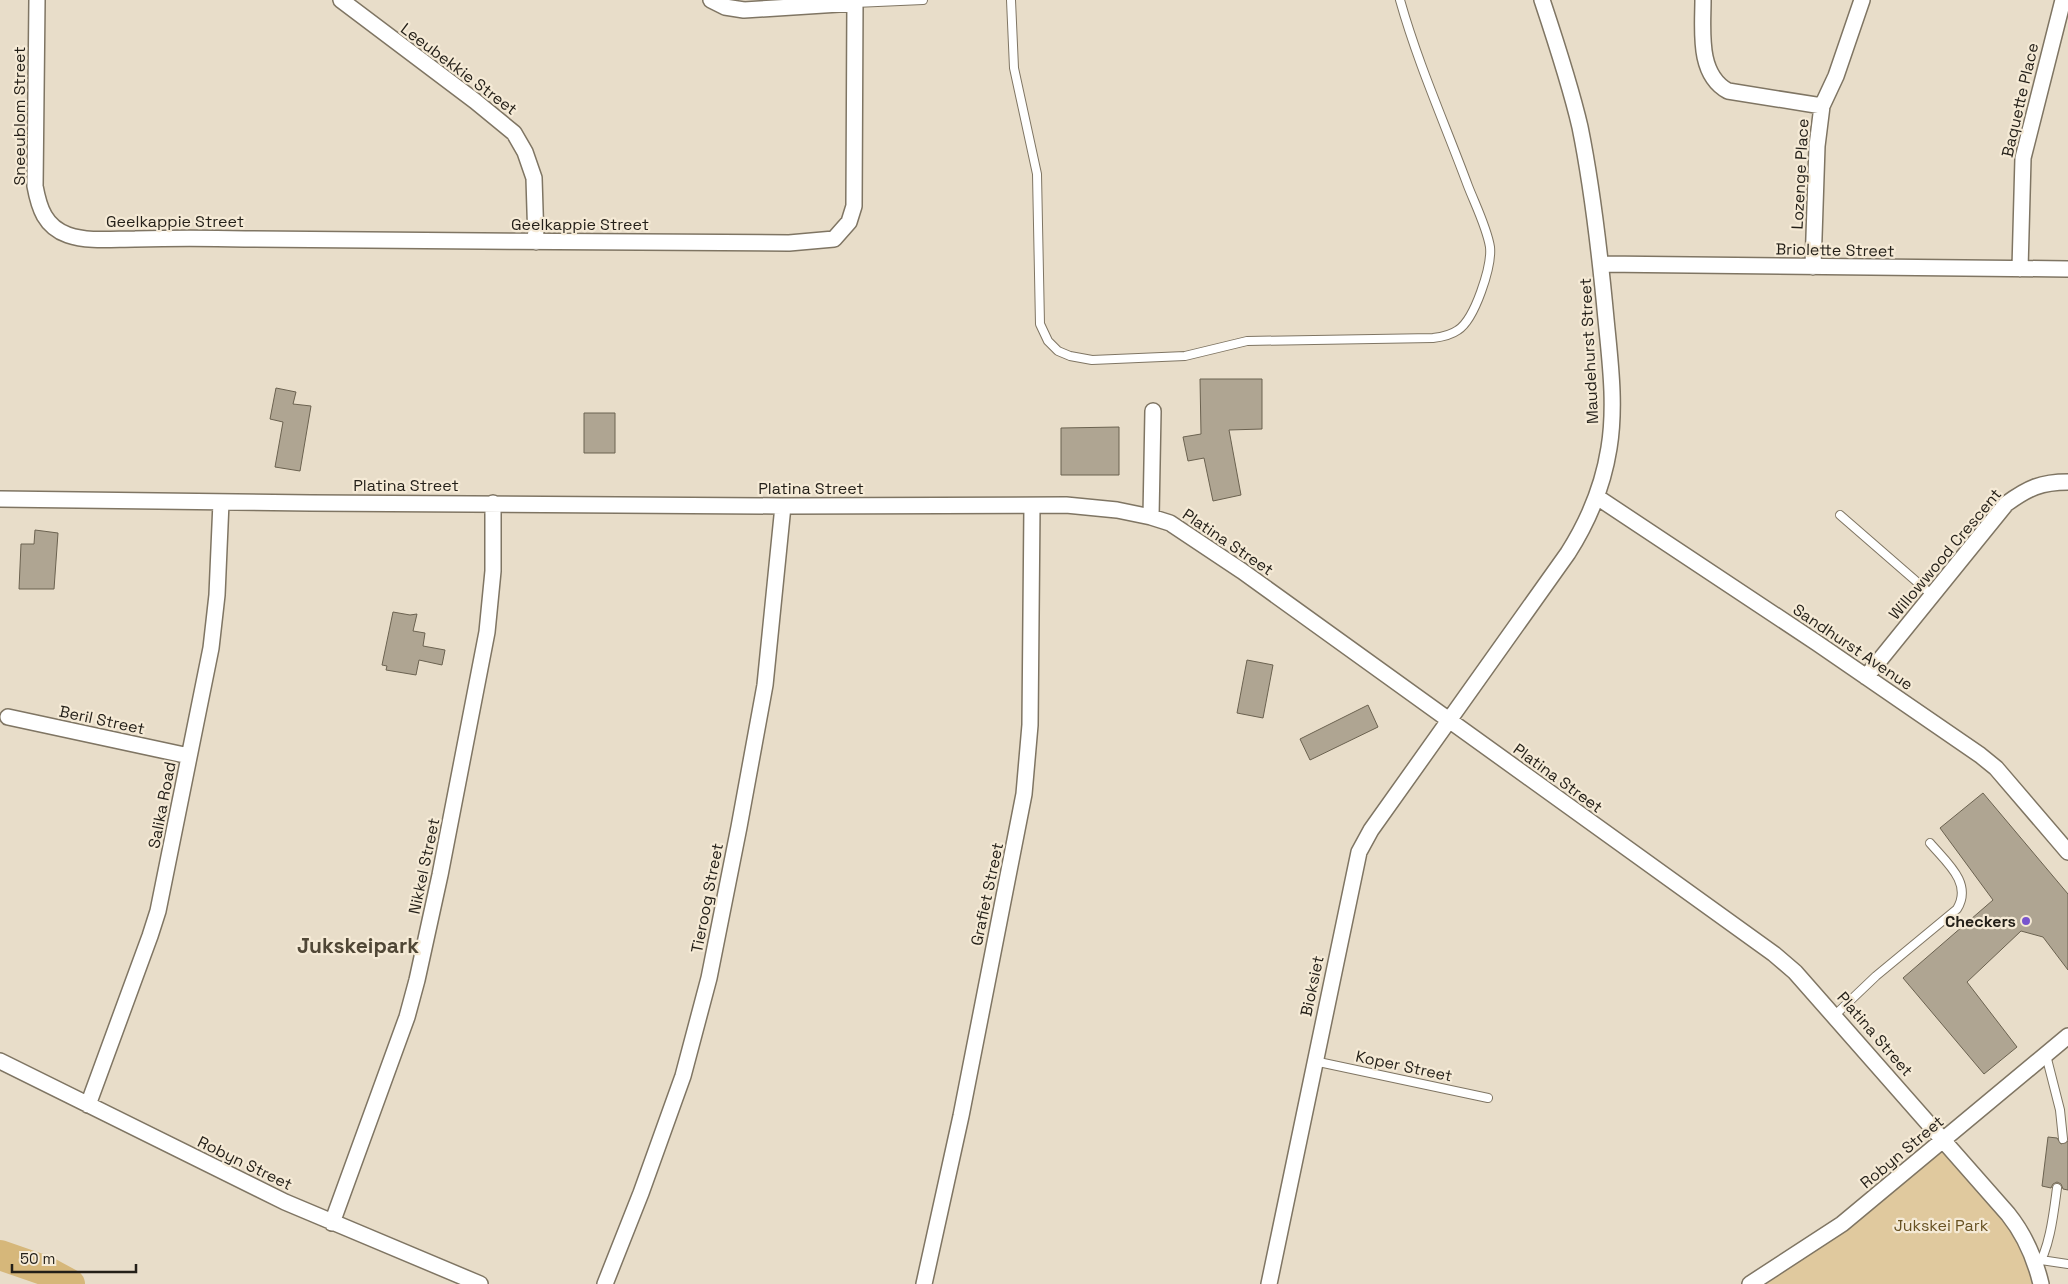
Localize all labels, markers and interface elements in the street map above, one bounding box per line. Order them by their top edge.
street label: Leeubekkie Street [396,18,522,120]
street label: Baquette Place [1997,41,2043,159]
street label: Sneeublom Street [9,46,30,186]
street label: Lozenge Place [1787,118,1813,230]
street label: Geelkappie Street [106,211,244,232]
street label: Geelkappie Street [511,214,649,235]
street label: Briolette Street [1775,238,1895,262]
street label: Maudehurst Street [1575,277,1603,425]
street label: Platina Street [353,475,459,496]
street label: Platina Street [758,478,864,499]
street label: Willowwood Crescent [1884,484,2006,624]
street label: Platina Street [1178,504,1278,580]
street label: Sandhurst Avenue [1789,599,1917,695]
street label: Beril Street [57,701,147,739]
street label: Platina Street [1509,738,1607,818]
street label: Salika Road [143,760,181,850]
street label: Nikkel Street [404,816,444,916]
street label: Grafiet Street [966,840,1008,948]
street label: Tieroog Street [686,841,728,955]
place label: Checkers [1945,911,2016,932]
marker: Checkers [2020,915,2032,927]
district label: Jukskeipark [297,932,419,959]
street label: Bioksiet [1295,954,1329,1018]
street label: Platina Street [1832,987,1918,1081]
street label: Koper Street [1354,1046,1454,1086]
street label: Robyn Street [1856,1111,1948,1193]
street label: Robyn Street [194,1131,296,1195]
park label: Jukskei Park [1894,1215,1989,1236]
scale bar [12,1242,136,1274]
text: 50 m [20,1249,55,1268]

